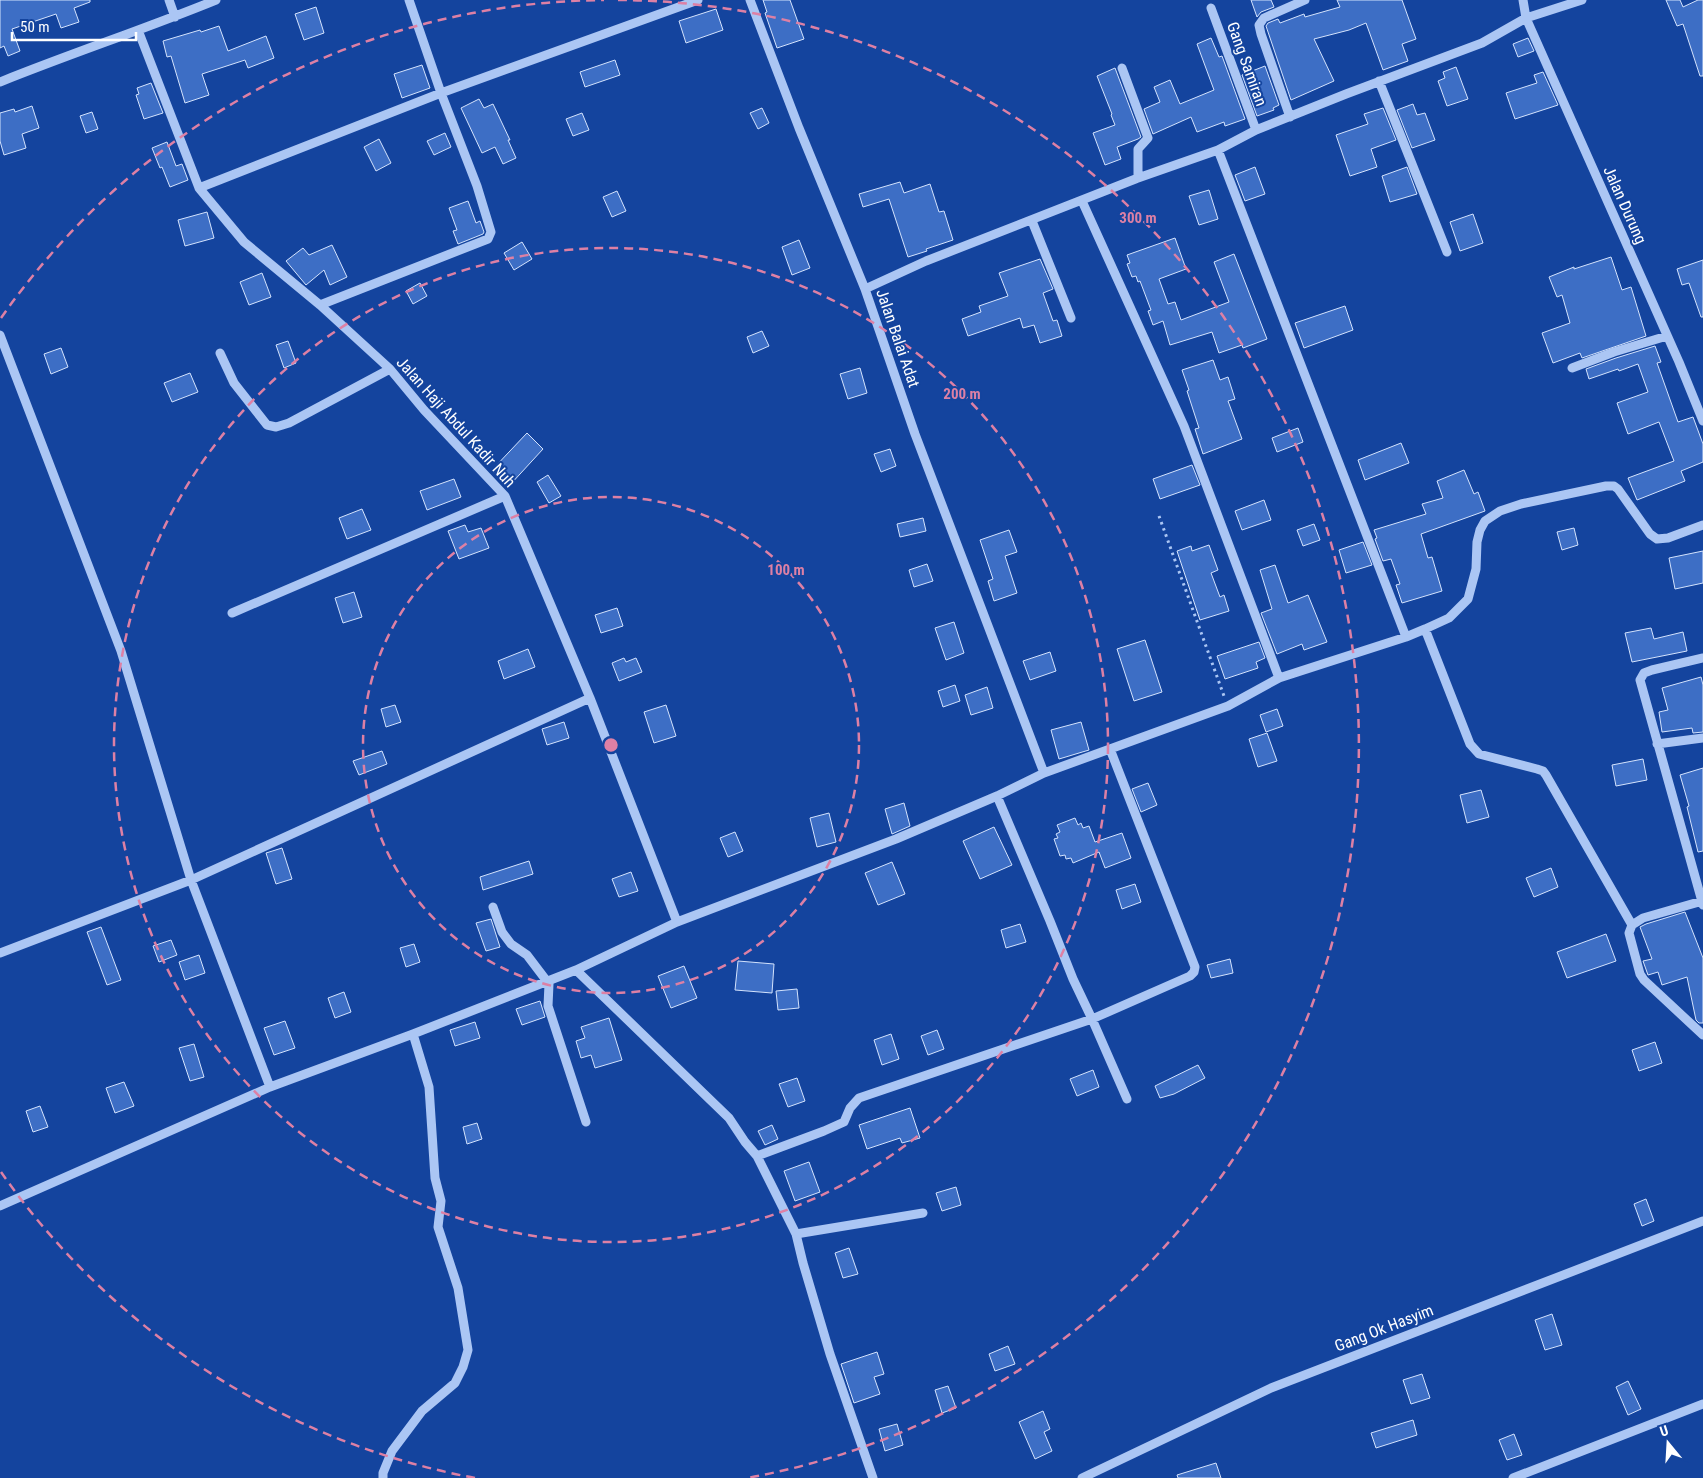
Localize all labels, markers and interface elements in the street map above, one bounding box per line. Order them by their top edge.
scale bar [12,10,136,42]
text: 50 m [20,18,50,36]
street label: Gang Samiran [1223,19,1271,109]
street label: Jalan Durung [1599,163,1651,247]
text: 300 m [1119,209,1157,227]
street label: Jalan Balai Adat [872,286,924,390]
street label: Jalan Haji Abdul Kadir Nuh [392,353,520,491]
text: 200 m [943,385,981,403]
text: 100 m [767,561,805,579]
centre of rings [602,736,620,754]
street label: Gang Ok Hasyim [1332,1300,1436,1356]
north arrow [1643,1418,1693,1468]
text: U [1658,1422,1670,1439]

